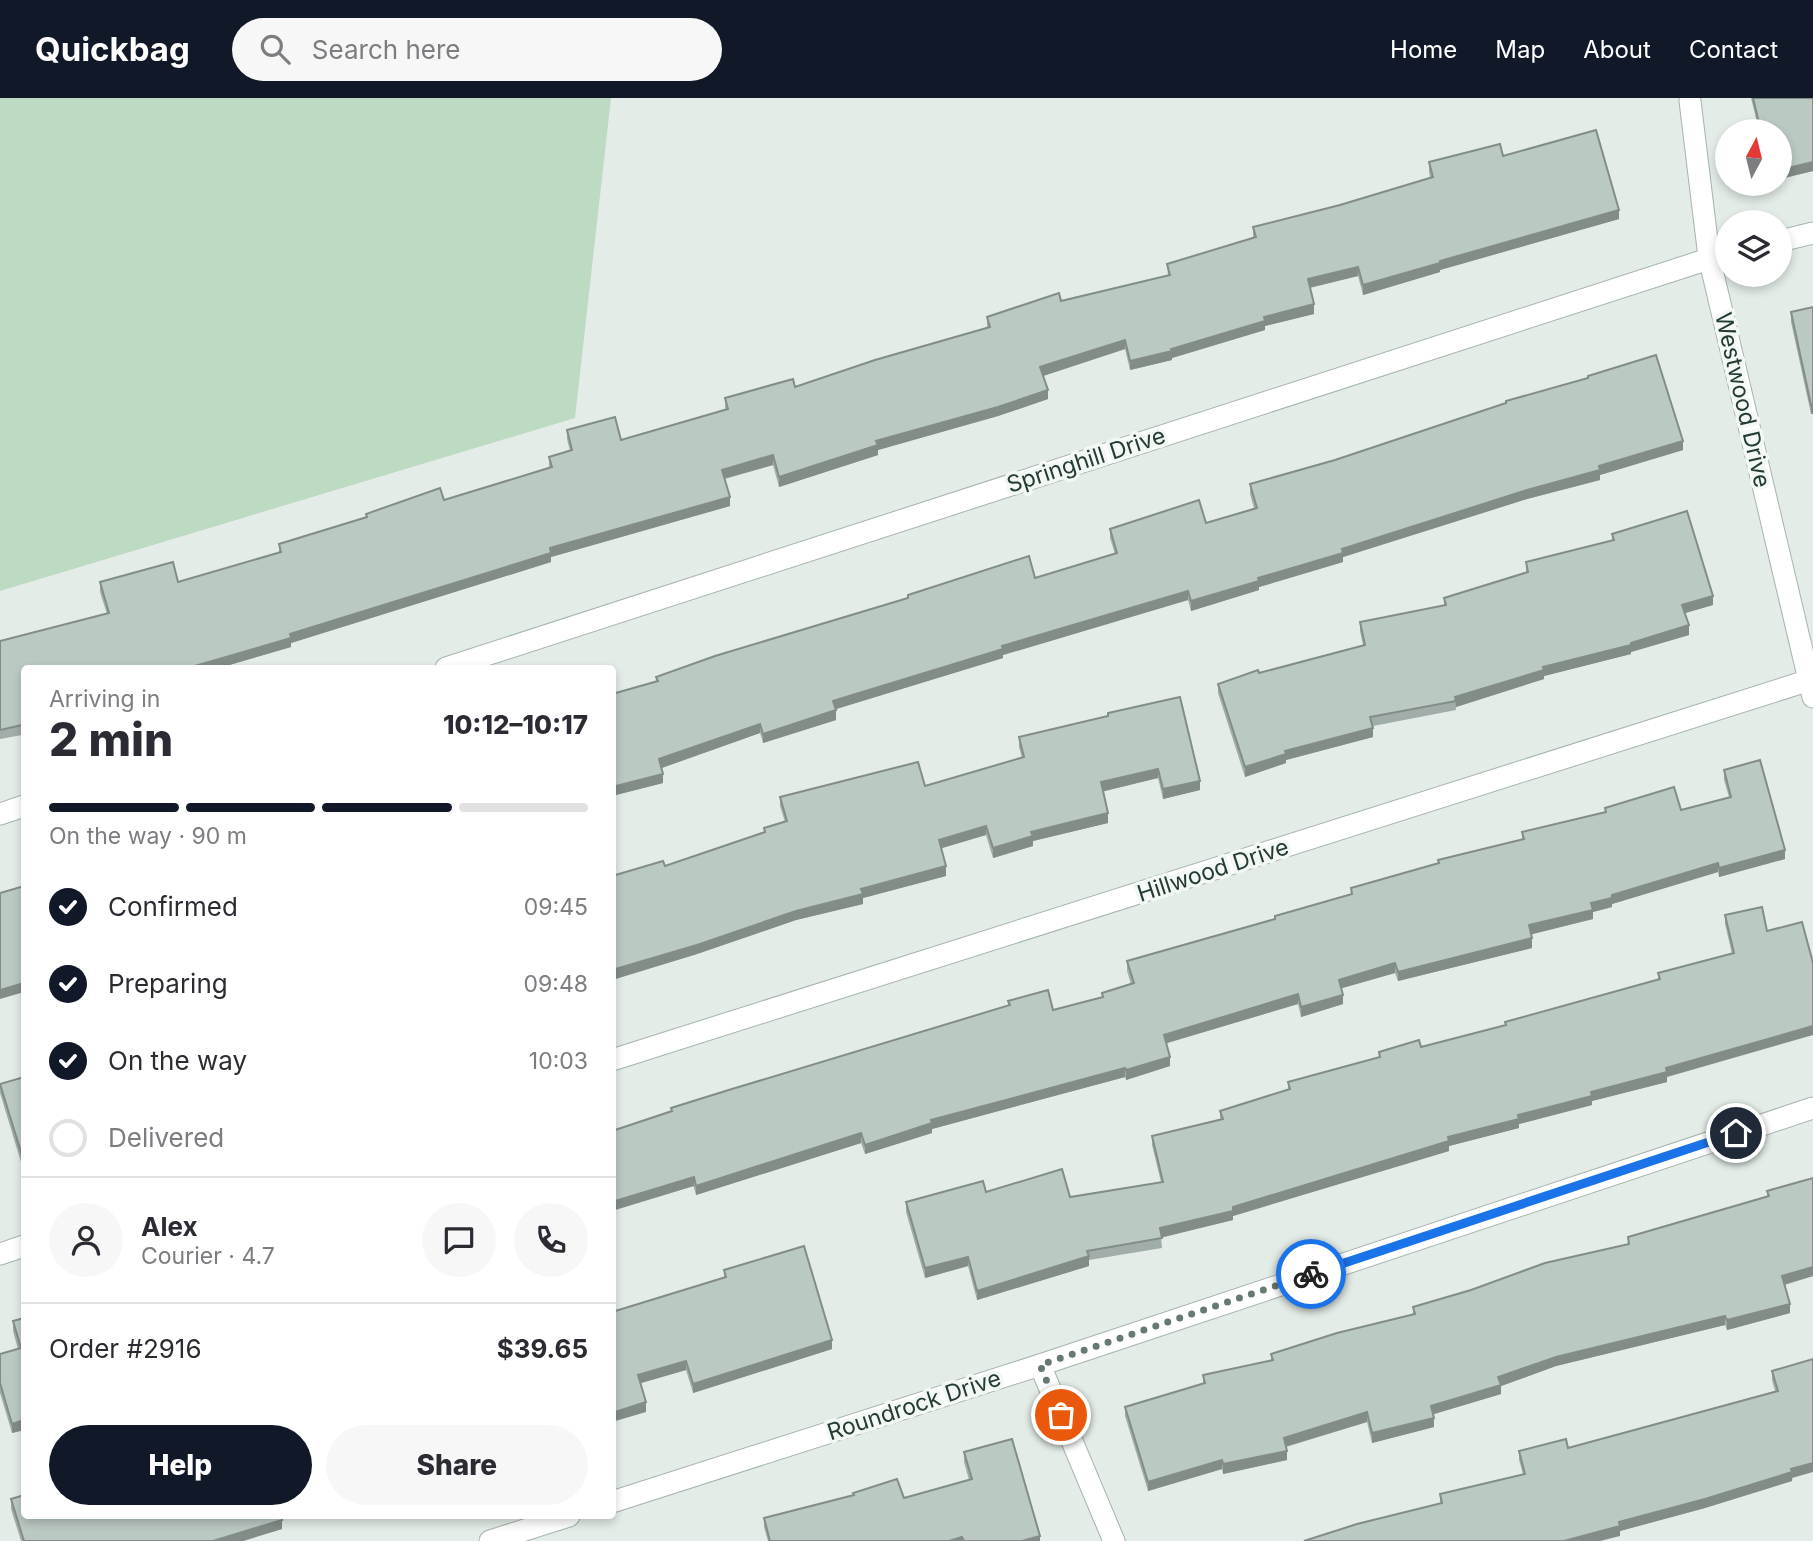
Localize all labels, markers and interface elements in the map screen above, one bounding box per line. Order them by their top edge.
search box [232,18,722,81]
text: Quickbag [35,29,190,69]
icon: search [256,30,294,68]
text: Search here [312,34,460,65]
text: Home [1390,35,1457,64]
text: Map [1495,35,1545,64]
text: About [1583,35,1651,64]
text: Contact [1689,35,1778,64]
north arrow [1715,119,1792,196]
map controls [1715,119,1792,287]
button: layers [1715,210,1792,287]
street label: Westwood Drive [1709,310,1777,490]
street label: Springhill Drive [1003,421,1169,499]
text: Arriving in [49,685,160,713]
text: 10:12–10:17 [443,709,588,740]
text: 2 min [49,711,173,767]
text: On the way · 90 m [49,822,247,850]
street label: Hillwood Drive [1134,832,1292,908]
icon: check [49,888,87,926]
text: Confirmed [108,891,238,922]
text: 09:45 [524,893,588,921]
icon: check [49,965,87,1003]
text: Preparing [108,968,228,999]
text: 09:48 [524,970,588,998]
icon: check [49,1042,87,1080]
text: On the way [108,1045,247,1076]
text: 10:03 [529,1047,588,1075]
pin [1706,1103,1766,1163]
icon: home [1717,1114,1755,1152]
text: Delivered [108,1122,224,1153]
button: person [49,1203,123,1277]
button: chat [422,1203,496,1277]
button: phone [514,1203,588,1277]
text: Alex [141,1211,198,1242]
courier [1276,1239,1346,1309]
text: Courier · 4.7 [141,1242,275,1270]
icon: bike [1292,1255,1330,1293]
text: Order #2916 [49,1333,202,1364]
text: $39.65 [497,1333,588,1364]
street label: Roundrock Drive [824,1364,1004,1446]
pin [1031,1385,1091,1445]
icon: bag [1042,1396,1080,1434]
button: Help [49,1425,312,1505]
button: Share [326,1425,588,1505]

